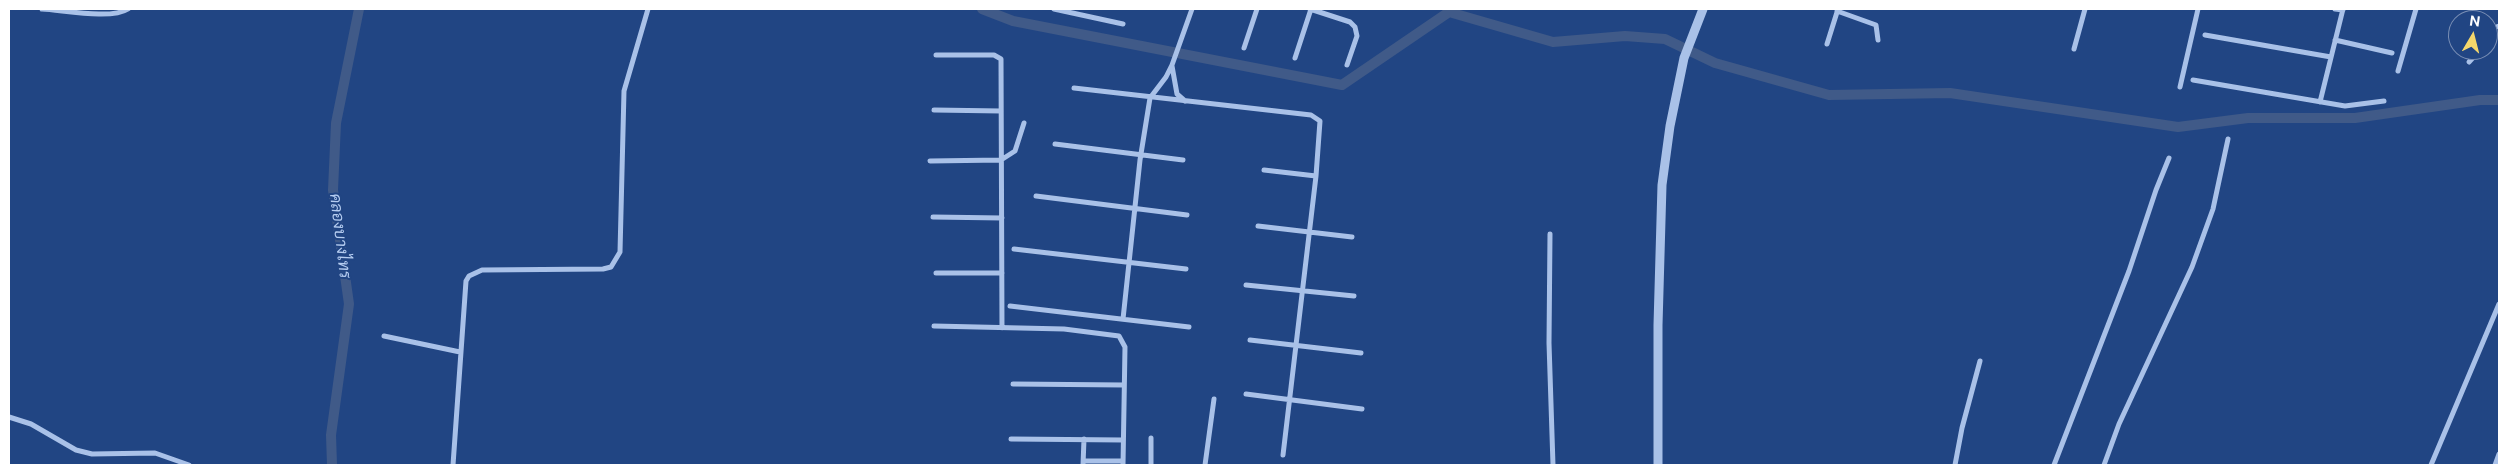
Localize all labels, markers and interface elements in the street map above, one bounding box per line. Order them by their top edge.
north arrow [2448,10,2498,60]
text: N [2468,12,2481,30]
water label: คลองบางไทร [325,192,355,280]

